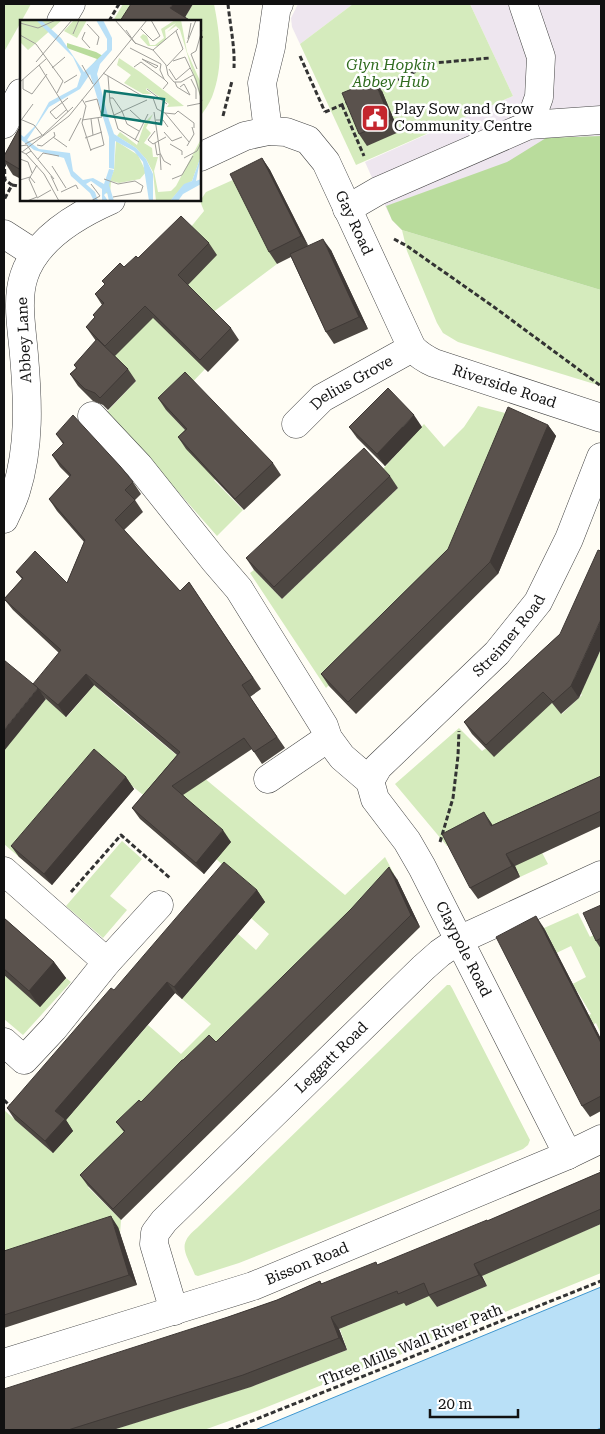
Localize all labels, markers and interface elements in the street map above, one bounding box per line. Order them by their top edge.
inset map [20,20,201,201]
park label: Glyn Hopkin Abbey Hub [346,56,436,91]
place label: Play Sow and Grow Community Centre [394,100,534,135]
public building icon: Play Sow and Grow Community Centre [360,103,390,133]
street label: Gay Road [331,188,377,258]
street label: Abbey Lane [13,296,35,384]
street label: Delius Grove [306,351,396,414]
street label: Riverside Road [450,361,559,412]
street label: Streimer Road [469,591,549,680]
street label: Claypole Road [432,898,495,1000]
street label: Leggatt Road [291,1018,372,1097]
street label: Bisson Road [263,1238,352,1289]
street label: Three Mills Wall River Path [317,1300,505,1390]
scale bar [430,1386,518,1418]
text: 20 m [438,1395,473,1413]

